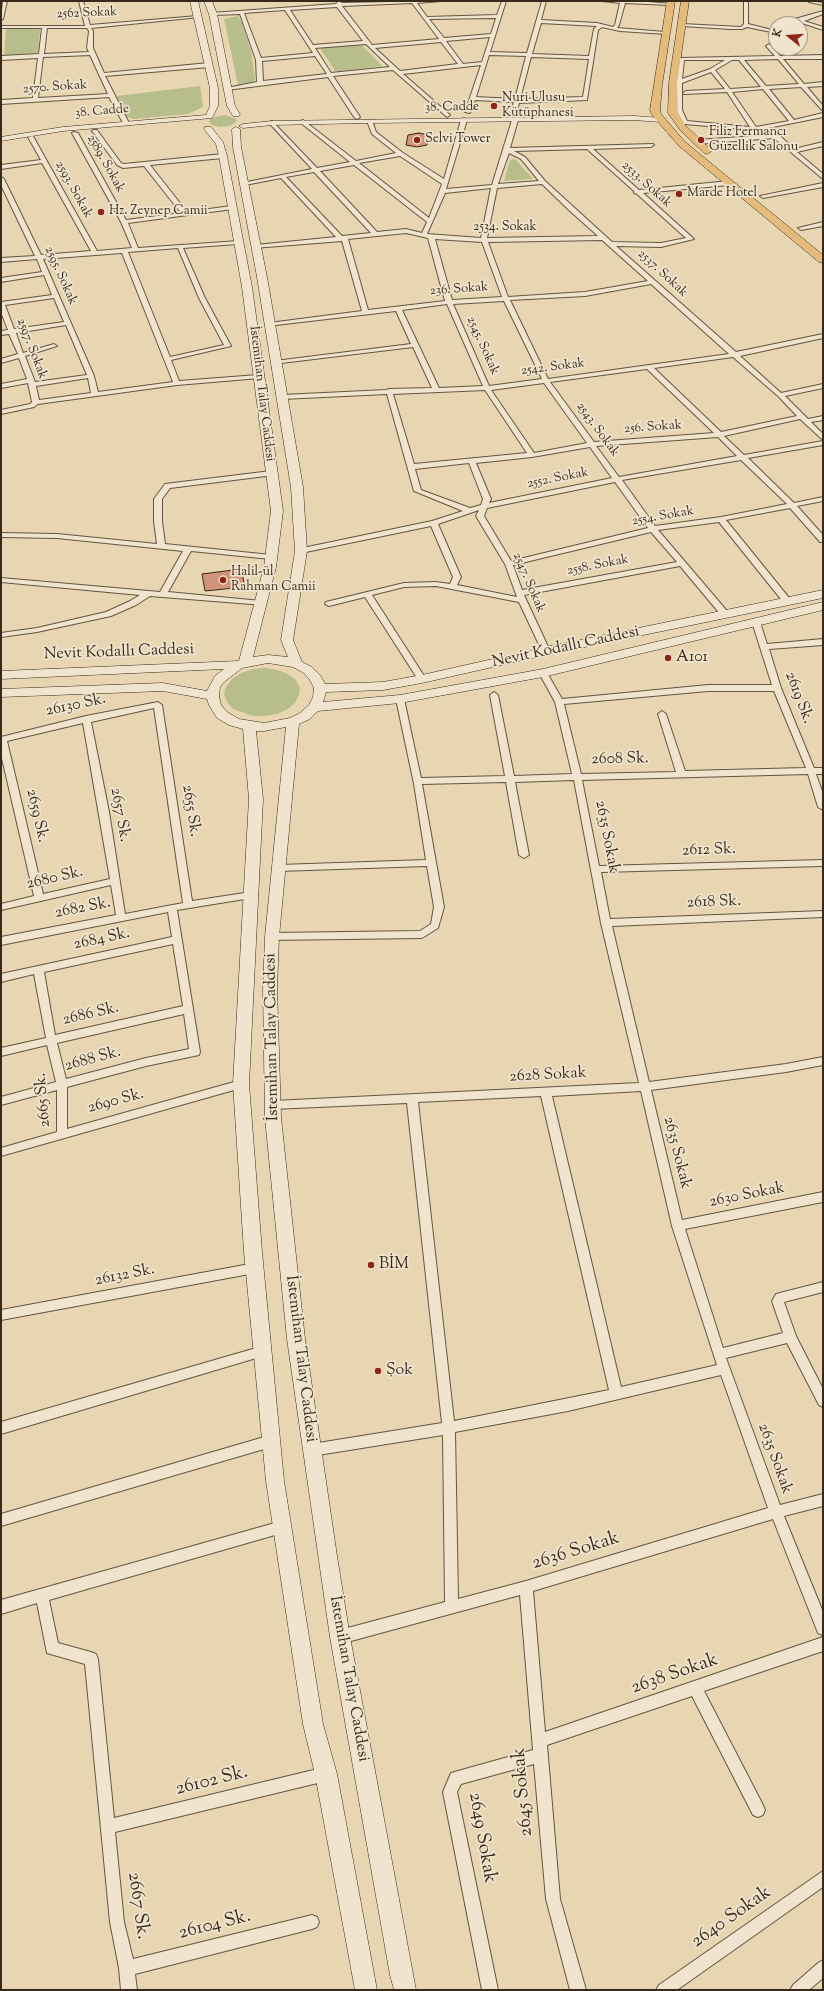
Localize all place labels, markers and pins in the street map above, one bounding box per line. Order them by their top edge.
place label: Nuri Ulusu Kütüphanesi [502,91,574,122]
marker: Nuri Ulusu Kütüphanesi [489,101,499,111]
place label: Filiz Fermancı Güzellik Salonu [709,125,798,156]
place label: Selvi Tower [425,132,491,148]
marker: Selvi Tower [412,135,422,145]
marker: Filiz Fermancı Güzellik Salonu [696,135,706,145]
place label: Marde Hotel [687,186,757,202]
marker: Marde Hotel [674,189,684,199]
place label: Hz. Zeynep Camii [109,204,208,220]
marker: Hz. Zeynep Camii [96,207,106,217]
place label: Halil-ül Rahman Camii [231,565,316,596]
marker: Halil-ül Rahman Camii [218,575,228,585]
place label: A101 [676,648,708,668]
marker: A101 [663,653,673,663]
place label: BİM [379,1255,409,1275]
marker: BİM [366,1260,376,1270]
place label: Şok [386,1361,413,1381]
marker: Şok [373,1366,383,1376]

